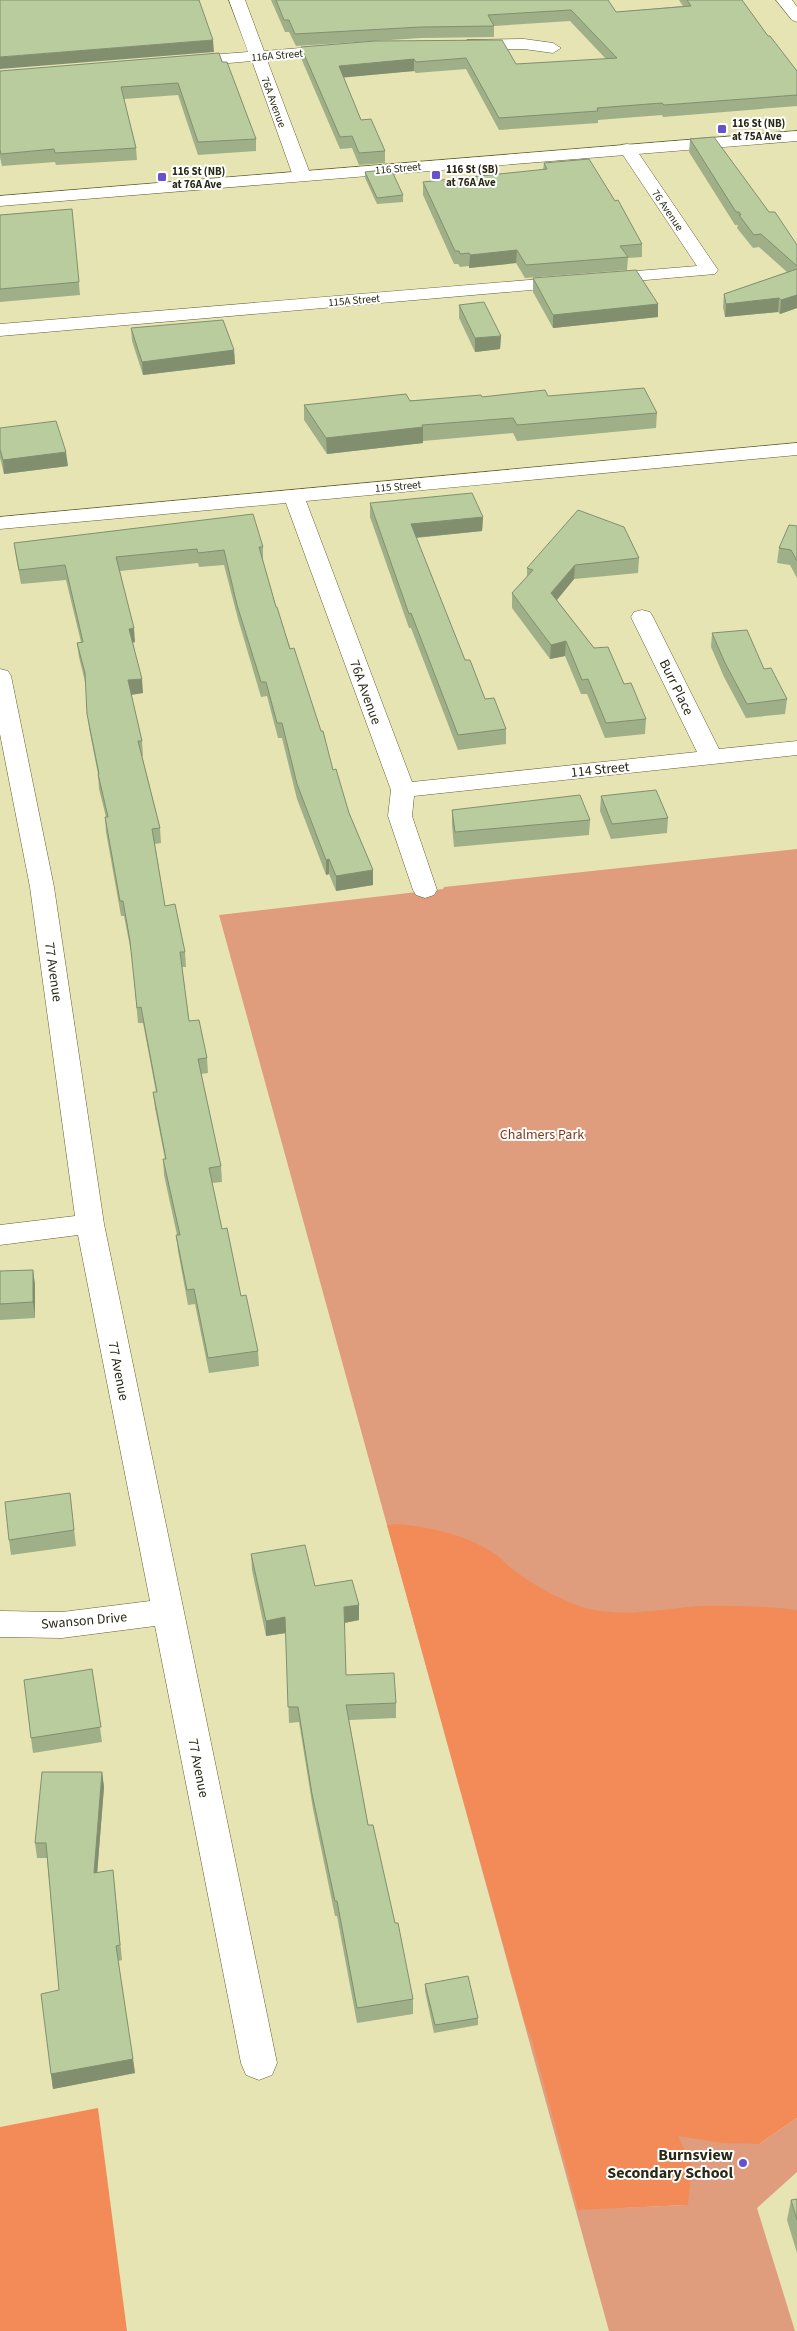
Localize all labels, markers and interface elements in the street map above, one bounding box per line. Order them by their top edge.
street label: 116A Street [250,46,304,65]
street label: 76A Avenue [257,75,290,130]
place label: 116 St (NB) at 75A Ave [732,116,785,144]
marker: 116 St (NB) at 75A Ave [716,123,728,135]
street label: 116 Street [374,159,422,178]
place label: 116 St (SB) at 76A Ave [446,162,498,190]
place label: 116 St (NB) at 76A Ave [172,164,225,192]
marker: 116 St (SB) at 76A Ave [430,169,442,181]
marker: 116 St (NB) at 76A Ave [156,171,168,183]
street label: 76 Avenue [648,187,687,234]
street label: 115A Street [327,291,381,310]
street label: 115 Street [374,477,422,496]
street label: Burr Place [654,656,698,719]
street label: 76A Avenue [344,657,386,728]
street label: 114 Street [570,757,631,783]
street label: 77 Avenue [39,941,67,1003]
park label: Chalmers Park [500,1125,584,1145]
street label: 77 Avenue [102,1340,134,1403]
street label: Swanson Drive [40,1607,128,1635]
street label: 77 Avenue [182,1737,214,1800]
place label: Burnsview Secondary School [607,2144,734,2184]
marker: Burnsview Secondary School [737,2157,749,2169]

